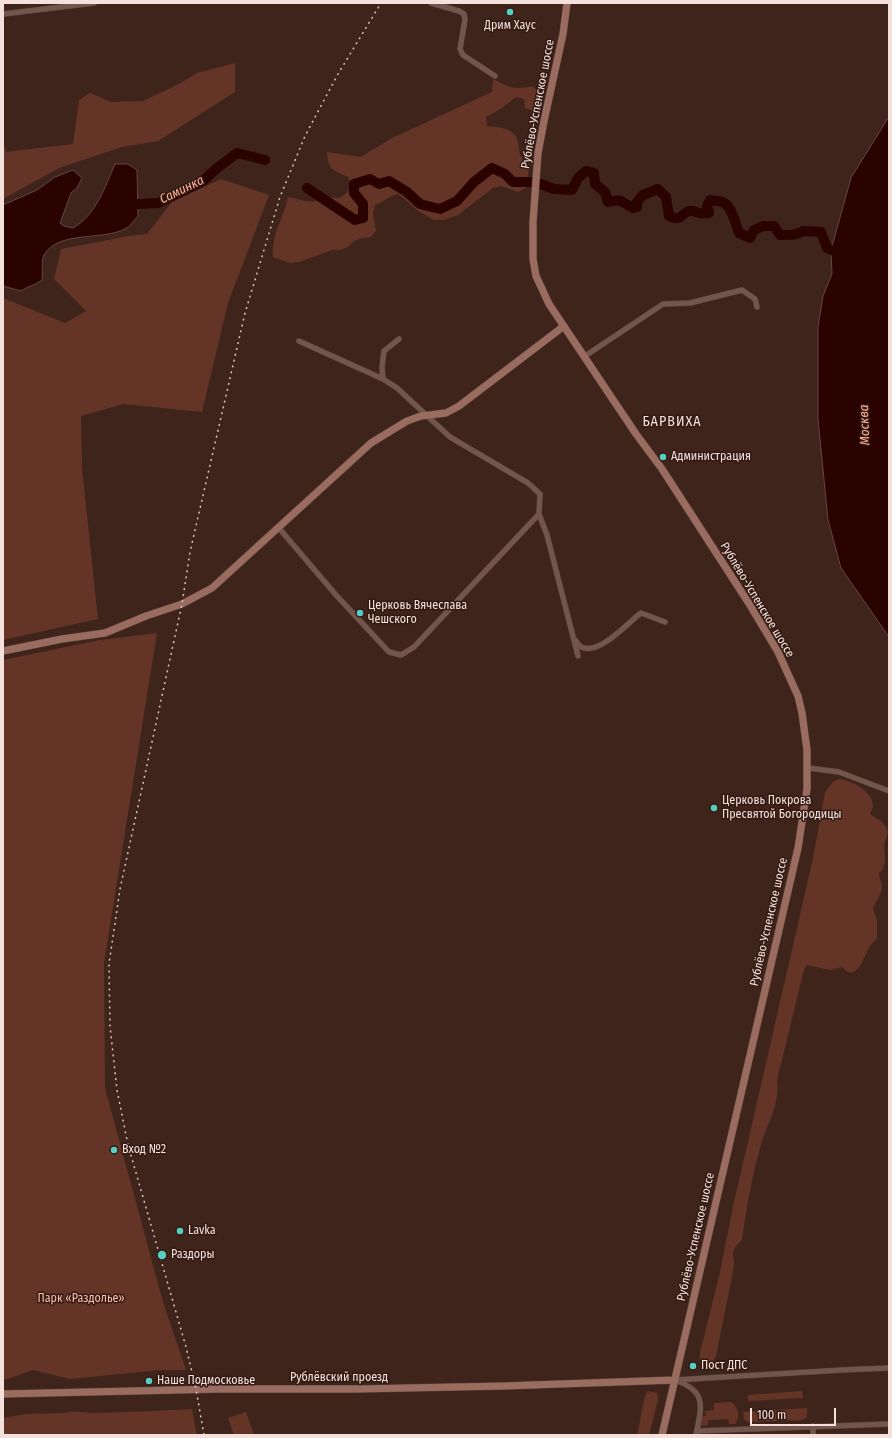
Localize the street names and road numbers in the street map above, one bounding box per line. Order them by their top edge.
street label: Рублёво-Успенское шоссе [518,38,558,170]
street label: Рублёво-Успенское шоссе [717,540,797,660]
street label: Рублёво-Успенское шоссе [747,856,791,988]
street label: Рублёво-Успенское шоссе [674,1171,718,1303]
street label: Рублёвский проезд [290,1371,388,1385]

